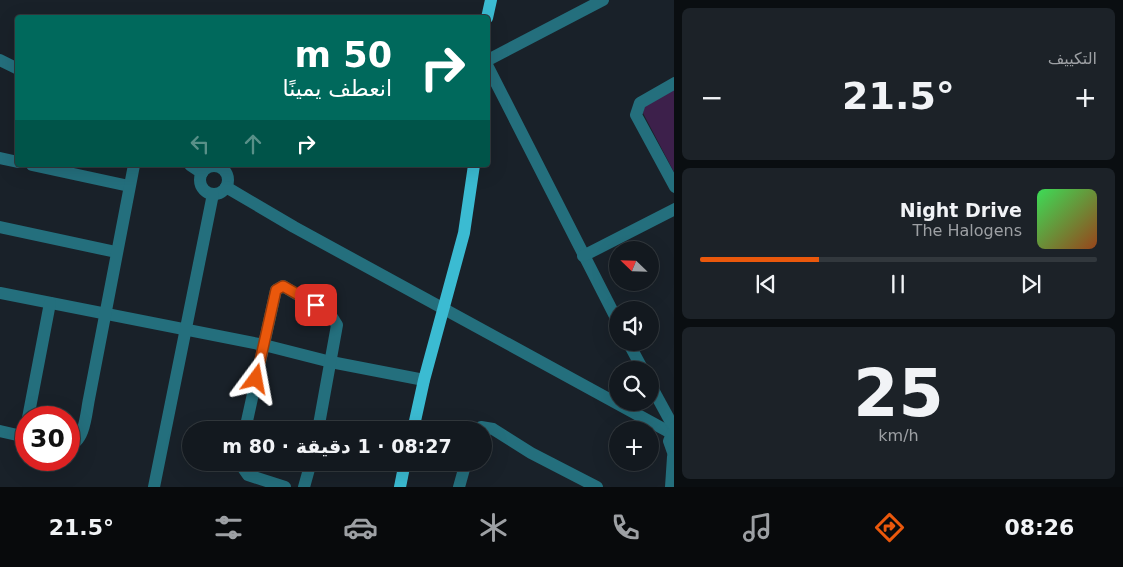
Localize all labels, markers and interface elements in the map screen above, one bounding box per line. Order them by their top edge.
text: 50 m [295,35,392,75]
icon: right [410,35,475,100]
text: التكييف [1048,49,1097,68]
text: 21.5° [842,74,955,118]
text: انعطف يمينًا [283,76,392,101]
text: − [700,81,723,114]
text: + [1074,81,1097,114]
icon: left [186,130,214,158]
icon: ahead [239,130,267,158]
icon: right [292,130,320,158]
text: Night Drive [900,199,1022,221]
text: The Halogens [913,221,1022,240]
north arrow [609,241,659,291]
map controls [609,241,659,471]
icon: previous [752,270,780,298]
icon: pause [884,270,912,298]
icon: next [1017,270,1045,298]
pin [295,284,337,326]
icon: arrive [302,291,330,319]
button: sound [609,301,659,351]
position arrow [229,352,281,404]
text: 25 [853,356,944,431]
button: search [609,361,659,411]
speed limit sign: 30 [15,406,80,471]
button: + [609,421,659,471]
text: km/h [878,426,919,445]
text: 08:27 · 1 دقيقة · 80 m [222,435,452,457]
icon: filters [211,510,246,545]
icon: car [343,510,378,545]
icon: climate [476,510,511,545]
icon: phone [608,510,643,545]
icon: music [740,510,775,545]
icon: directions [872,510,907,545]
text: 21.5° [49,515,114,540]
text: 08:26 [1004,515,1074,540]

